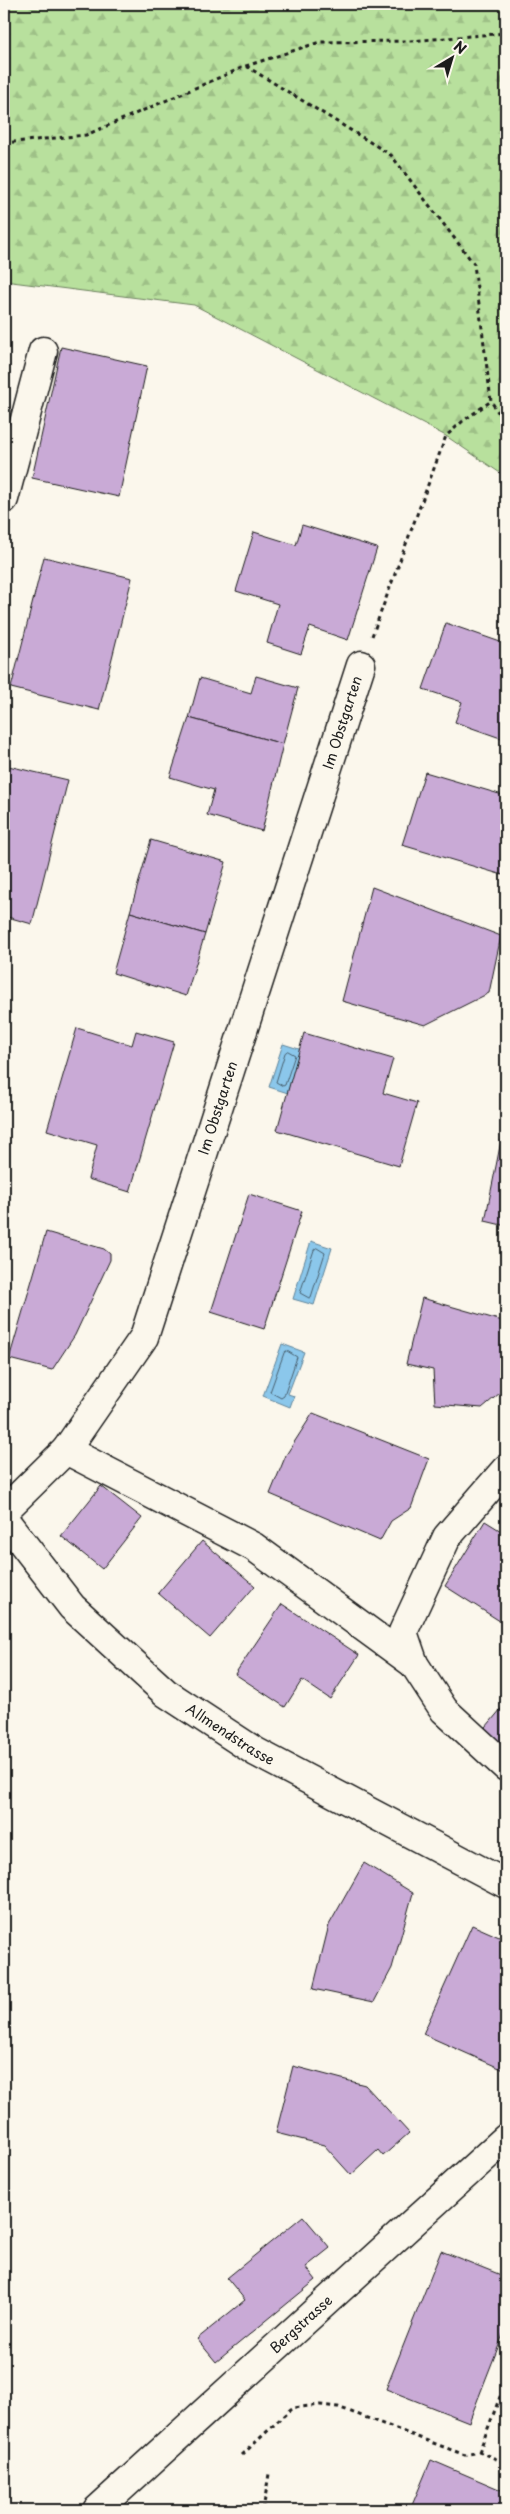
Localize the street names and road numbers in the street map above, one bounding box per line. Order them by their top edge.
street label: Im Obstgarten [317,673,367,772]
street label: Im Obstgarten [193,1058,242,1157]
street label: Allmendstrasse [182,1698,278,1770]
street label: Bergstrasse [265,2290,337,2358]

